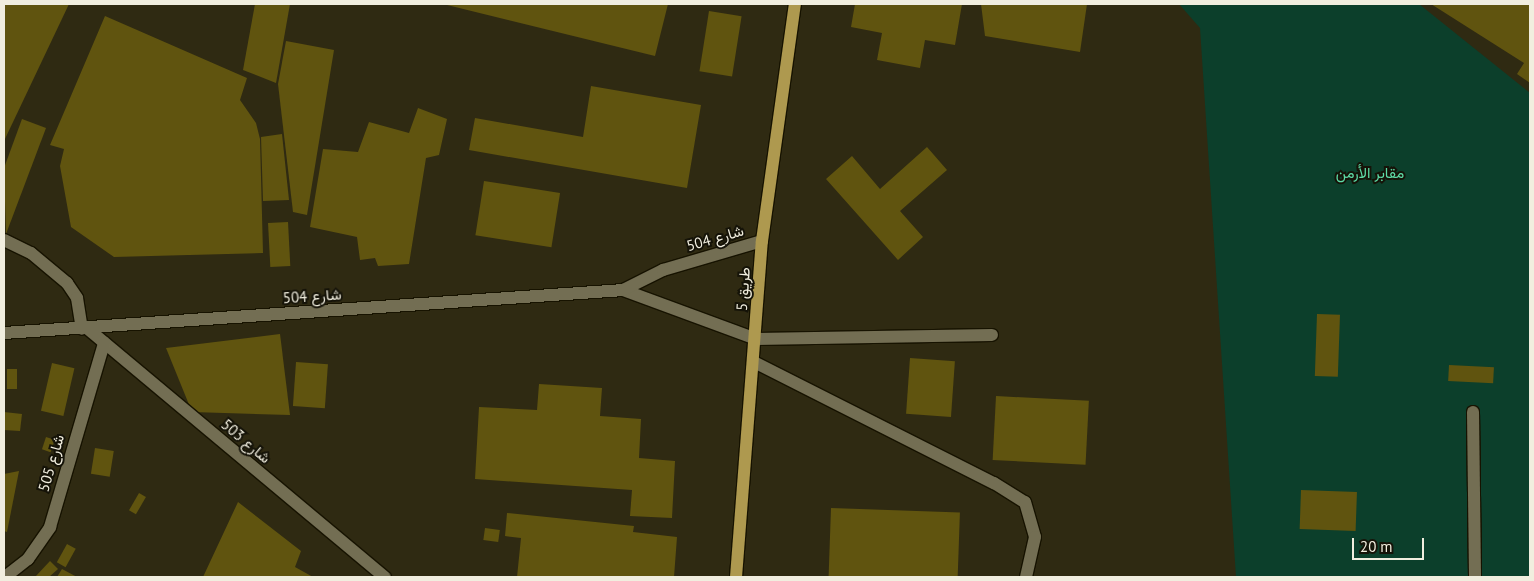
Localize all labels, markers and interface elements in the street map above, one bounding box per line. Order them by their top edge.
park label: مقابر الأرمن [1336,164,1404,182]
street label: شارع 504 [684,221,746,255]
street label: طريق 5 [732,266,754,312]
street label: شارع 504 [282,285,342,307]
street label: شارع 503 [218,415,274,467]
street label: شارع 505 [34,432,68,494]
scale bar [1354,528,1426,560]
text: 20 m [1360,537,1393,556]

